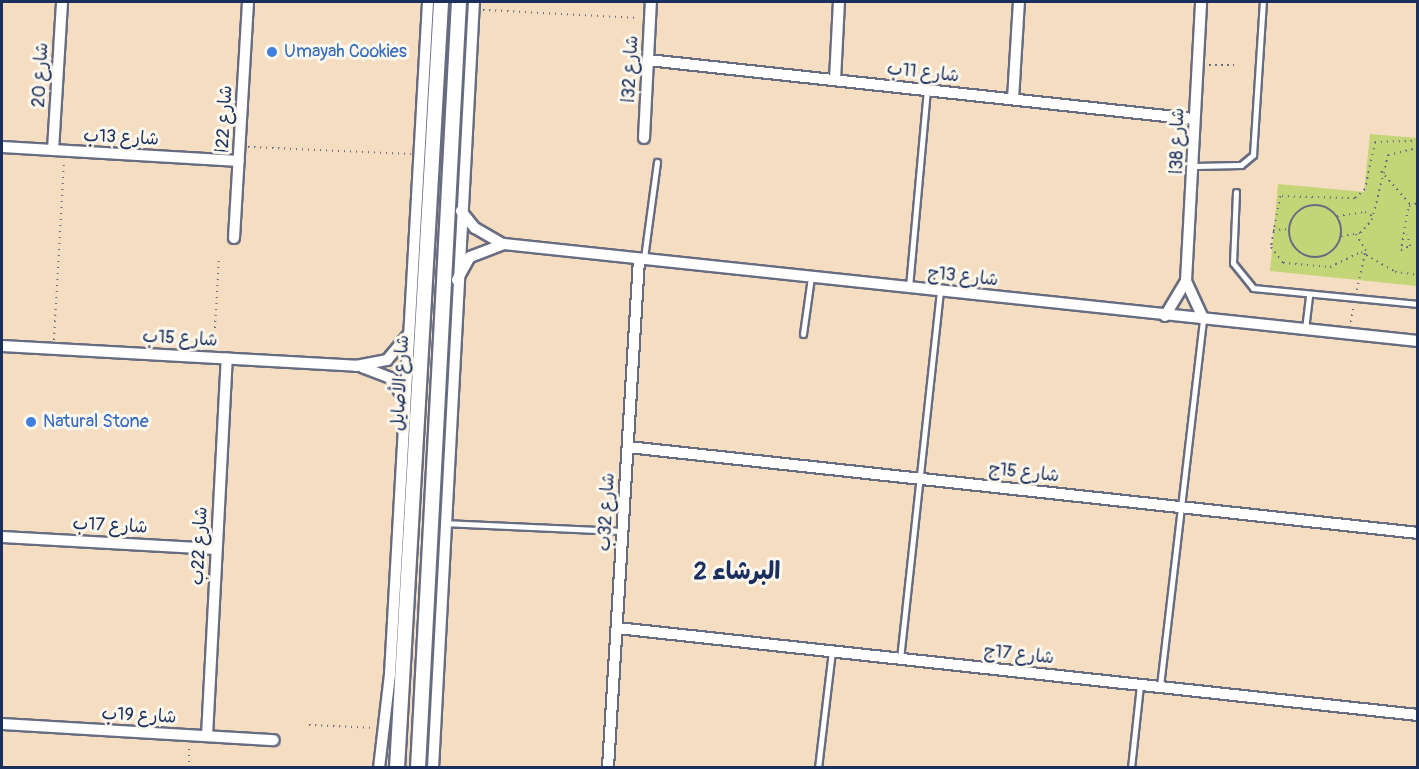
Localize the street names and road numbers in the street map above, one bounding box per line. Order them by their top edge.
street label: شارع 32ا [618,35,644,103]
street label: شارع 20 [29,42,53,108]
street label: شارع 11ب [886,58,960,88]
street label: شارع 22ا [212,85,238,153]
street label: شارع 38ا [1167,108,1189,174]
street label: شارع 13ب [83,125,159,151]
street label: شارع 13ج [927,263,999,291]
street label: شارع 15ب [142,326,218,352]
street label: شارع الأصايل [388,334,414,432]
street label: شارع 15ج [988,459,1060,487]
street label: شارع 32ب [594,472,620,552]
street label: شارع 22ب [187,506,213,586]
street label: شارع 17ب [72,513,148,539]
street label: شارع 17ج [983,641,1055,669]
street label: شارع 19ب [101,703,177,729]

